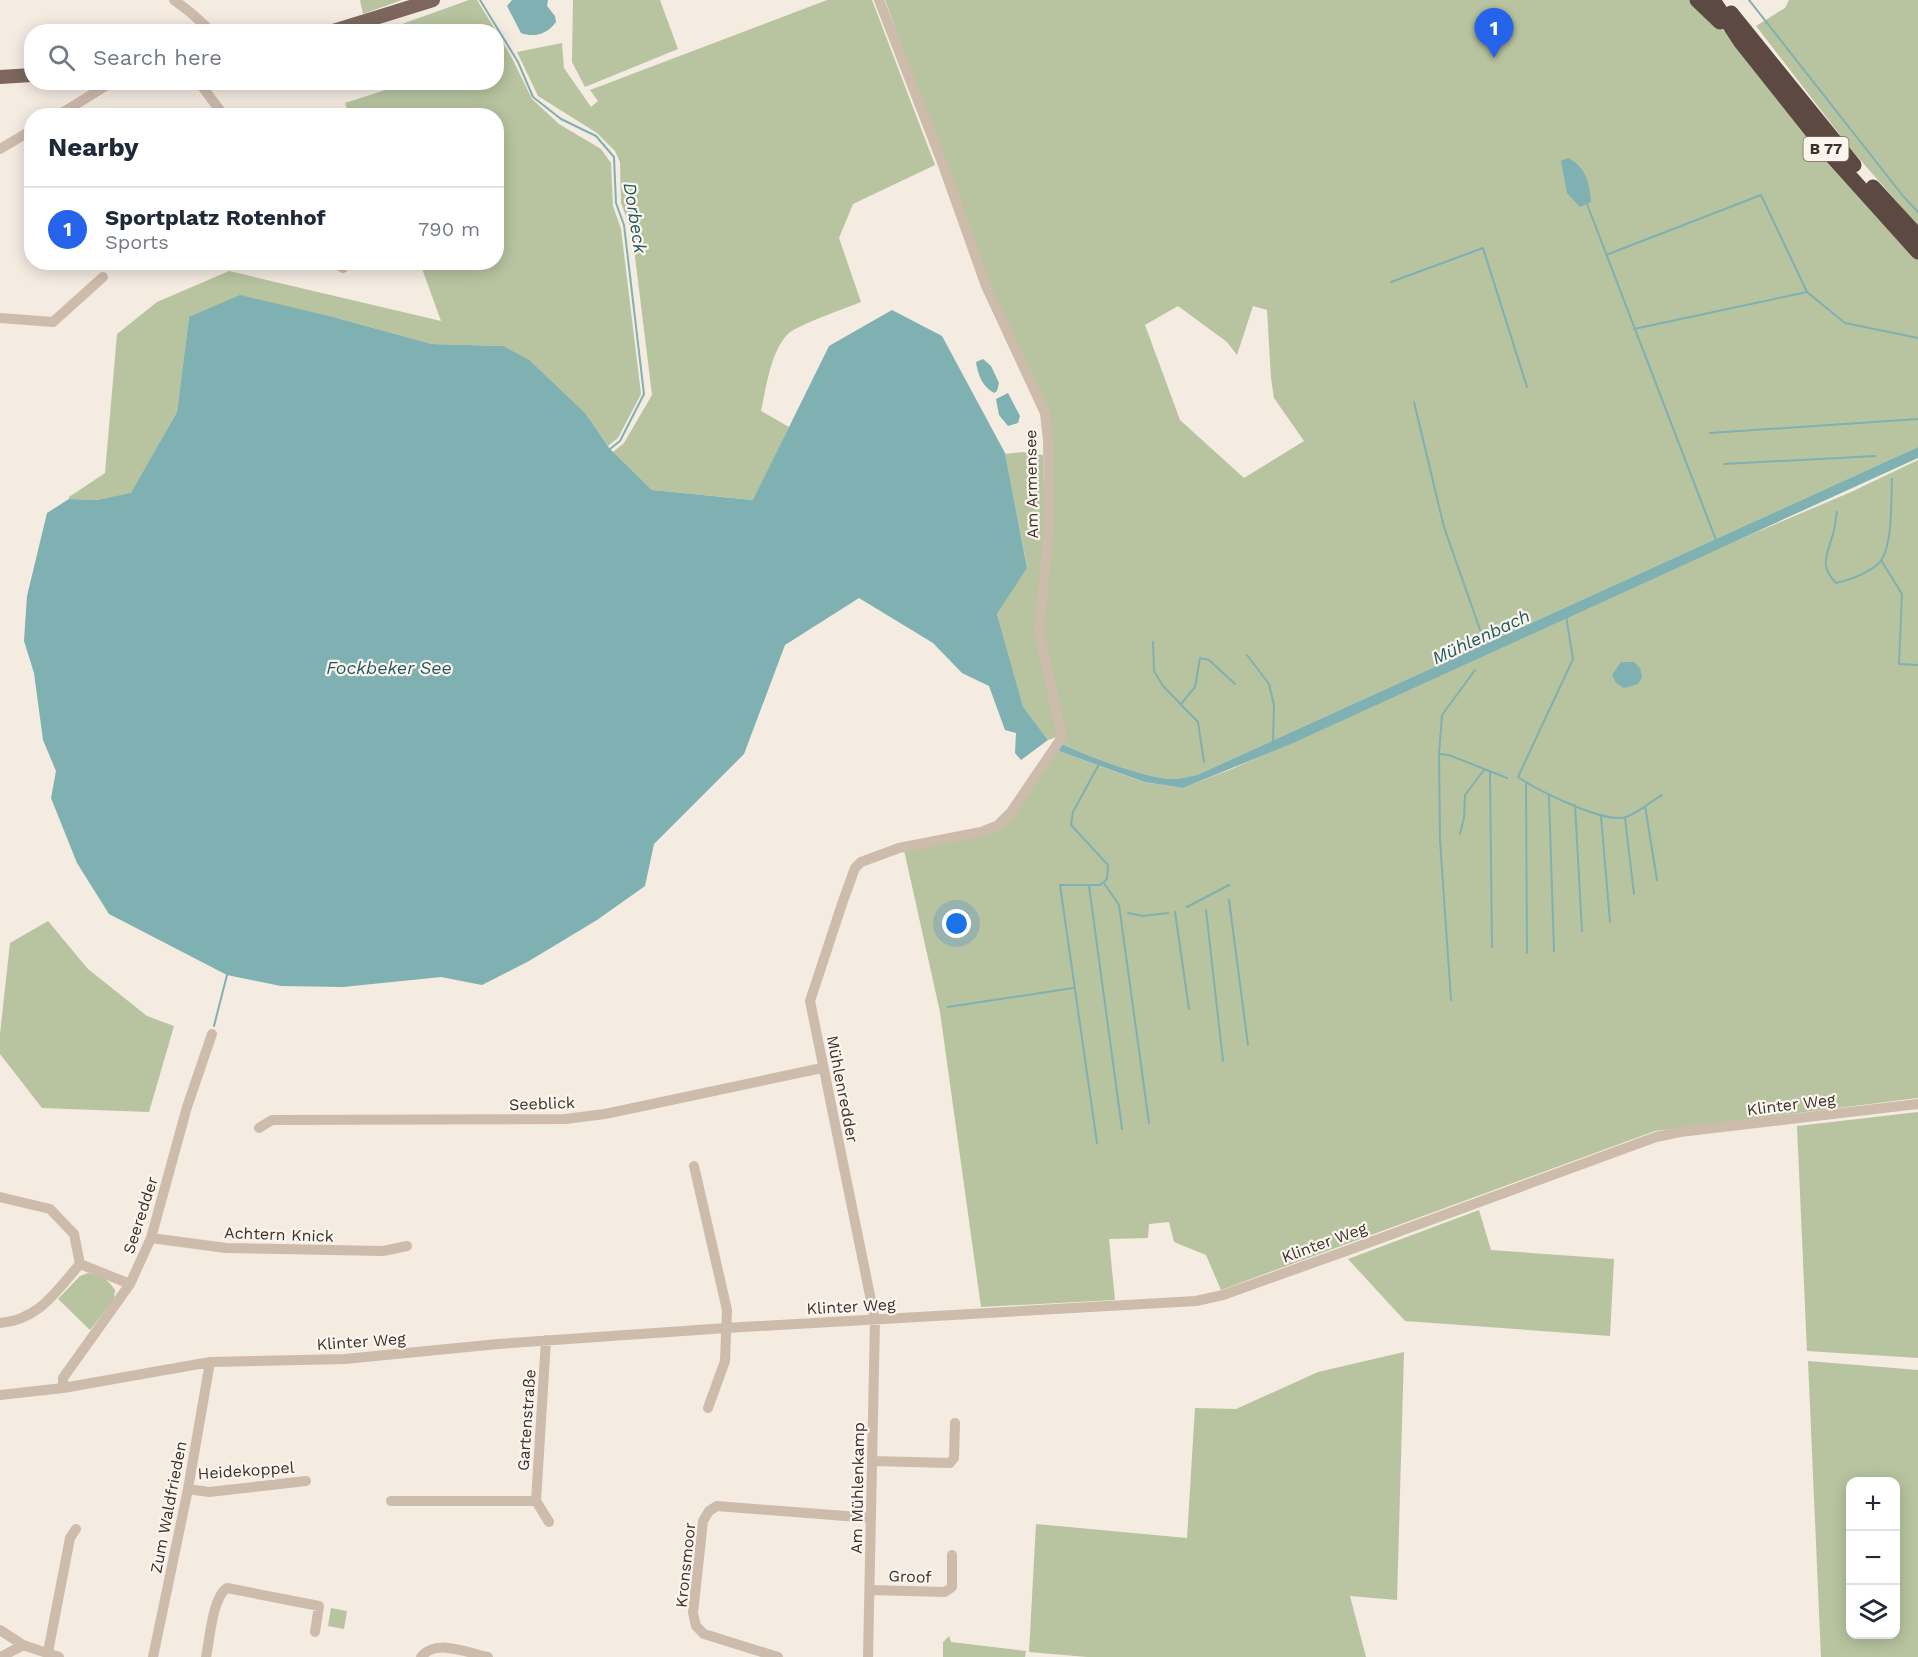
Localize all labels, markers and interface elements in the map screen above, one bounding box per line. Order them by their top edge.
pin: 1 [1474,8,1514,58]
search box [24,24,504,90]
icon: search [45,41,78,74]
text: Search here [93,45,222,70]
text: Nearby [48,132,139,162]
road number: B 77 [1804,137,1848,161]
water label: Dorbeck [620,181,652,256]
text: Sportplatz Rotenhof [105,205,326,230]
text: 1 [63,217,72,241]
text: 790 m [418,217,480,241]
text: Sports [105,230,169,254]
street label: Am Armensee [1021,429,1042,539]
water label: Mühlenbach [1429,605,1533,668]
water label: Fockbeker See [326,657,452,678]
your location [942,909,971,938]
street label: Mühlenredder [823,1034,862,1145]
street label: Klinter Weg [1746,1090,1837,1119]
street label: Seeblick [509,1093,575,1114]
street label: Seeredder [119,1174,162,1256]
street label: Klinter Weg [1279,1218,1370,1267]
street label: Achtern Knick [224,1223,334,1246]
street label: Klinter Weg [806,1295,897,1318]
street label: Klinter Weg [316,1329,407,1354]
street label: Gartenstraße [513,1368,540,1472]
street label: Am Mühlenkamp [847,1422,868,1554]
street label: Zum Waldfrieden [146,1439,191,1575]
street label: Heidekoppel [197,1458,295,1483]
map controls [1846,1477,1900,1639]
button: + [1846,1477,1900,1531]
street label: Kronsmoor [672,1521,699,1609]
button: − [1846,1531,1900,1585]
street label: Groof [888,1566,933,1587]
button: layers [1846,1585,1900,1639]

